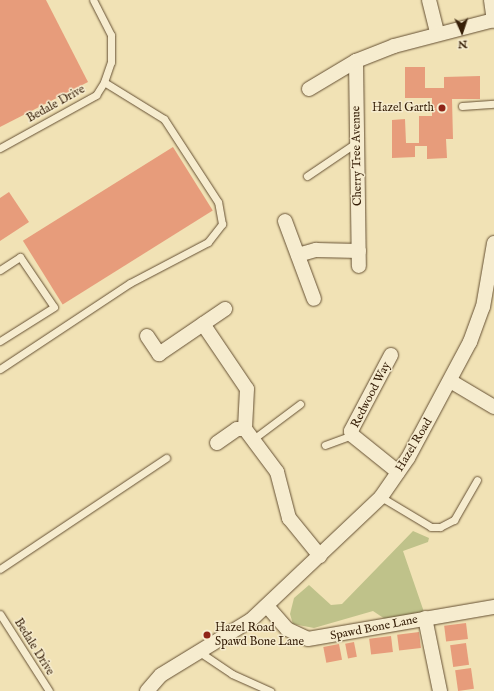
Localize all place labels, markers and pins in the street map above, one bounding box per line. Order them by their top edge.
place label: Hazel Garth [372,101,434,115]
marker: Hazel Garth [437,103,447,113]
place label: Hazel Road Spawd Bone Lane [215,621,304,649]
marker: Hazel Road Spawd Bone Lane [202,630,212,640]

